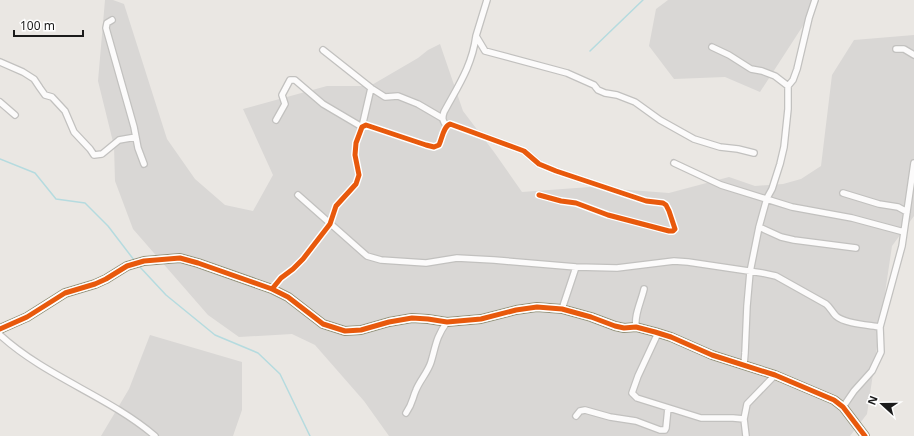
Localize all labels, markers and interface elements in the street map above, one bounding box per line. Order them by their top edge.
scale bar [14,12,83,38]
text: 100 m [20,17,55,34]
north arrow [862,384,902,424]
text: N [864,393,881,407]

